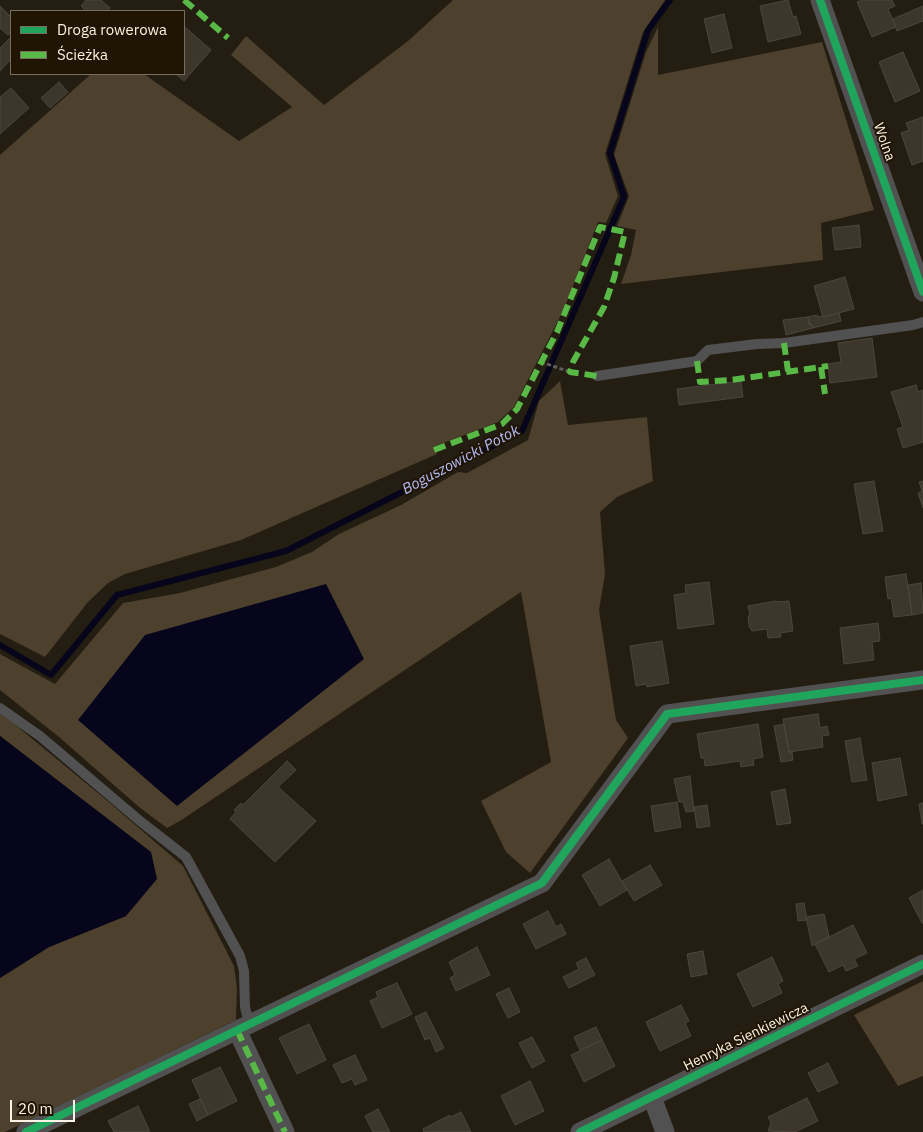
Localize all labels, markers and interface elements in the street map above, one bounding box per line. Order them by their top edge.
legend [10,10,185,75]
text: Droga rowerowa [57,20,167,39]
text: Ścieżka [57,45,108,64]
street label: Wolna [870,121,898,163]
water label: Boguszowicki Potok [399,421,523,499]
street label: Henryka Sienkiewicza [681,999,811,1075]
scale bar [12,1090,78,1122]
text: 20 m [18,1099,53,1118]

